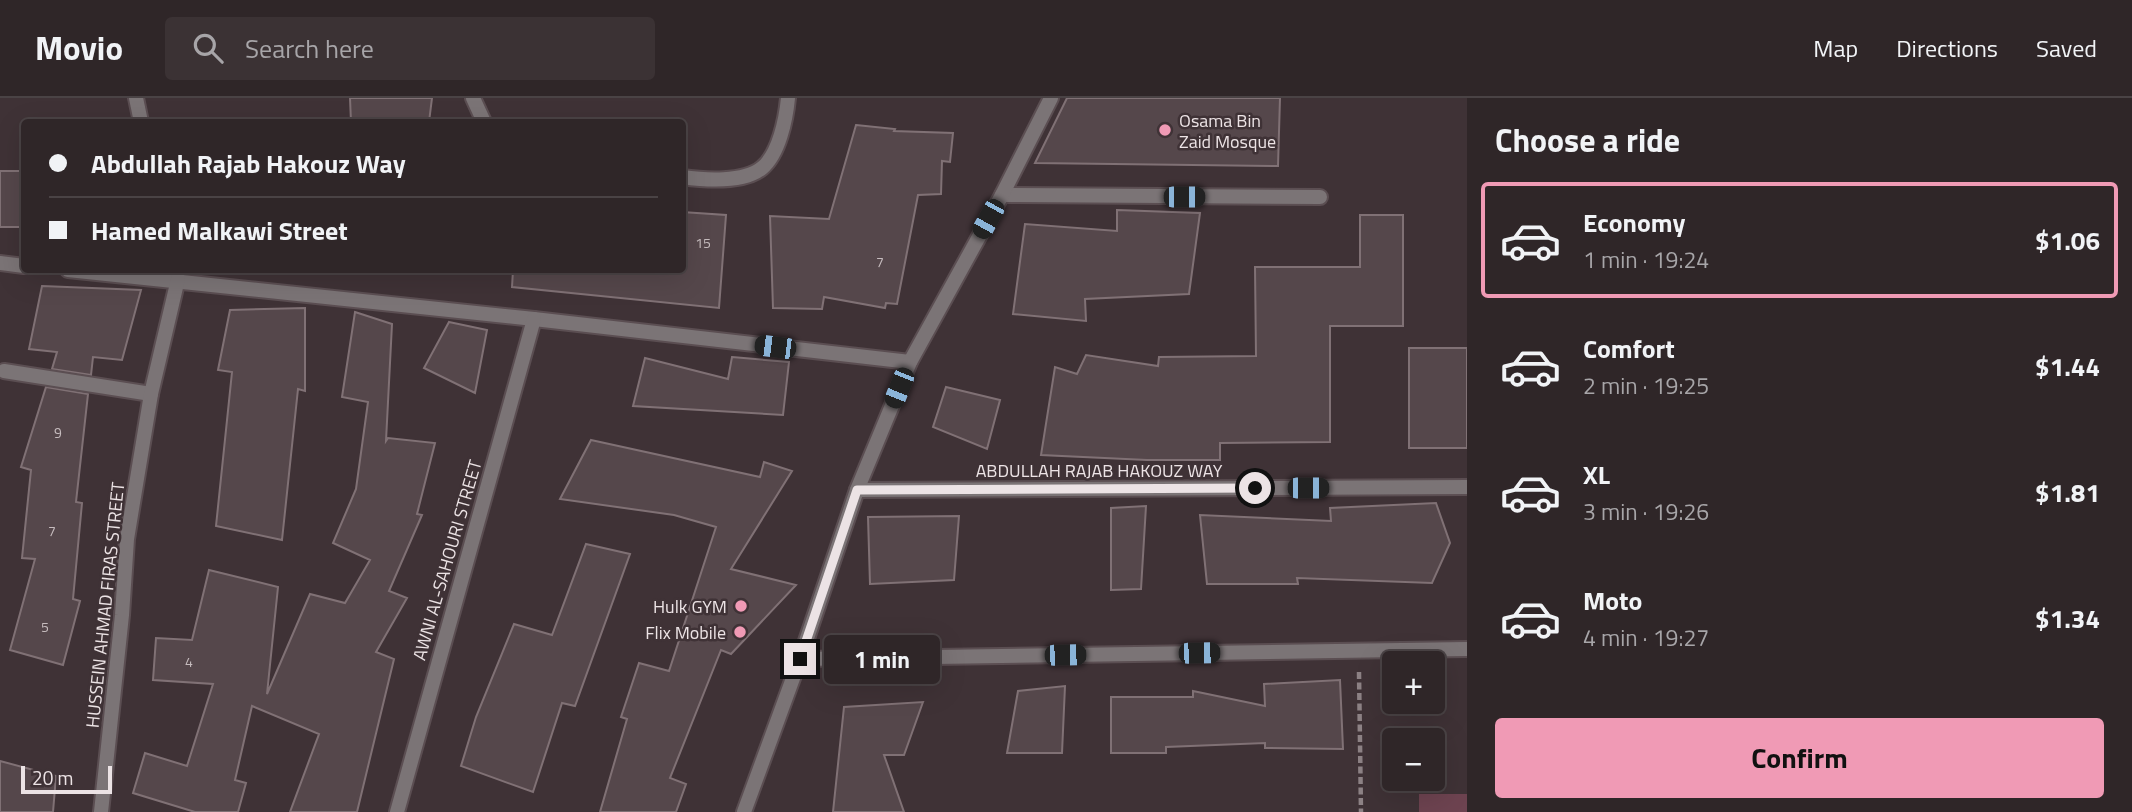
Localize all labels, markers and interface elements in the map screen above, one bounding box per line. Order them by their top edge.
search box [165,17,655,80]
text: Movio [35,23,123,73]
icon: search [189,29,227,67]
text: Search here [245,29,374,68]
text: Map [1813,30,1858,66]
text: Directions [1896,30,1998,66]
text: Saved [2036,30,2097,66]
place label: Osama Bin Zaid Mosque [1179,107,1276,155]
text: Choose a ride [1495,116,1680,164]
marker: Osama Bin Zaid Mosque [1157,122,1173,138]
text: Abdullah Rajab Hakouz Way [91,144,406,183]
car [1164,187,1206,208]
car [969,196,1008,242]
text: Economy [1583,203,1685,242]
icon: car [1499,209,1562,272]
text: Hamed Malkawi Street [91,211,348,250]
text: $1.06 [2035,221,2100,260]
house number: 15 [695,232,711,253]
text: 1 min · 19:24 [1583,242,1709,277]
house number: 7 [876,251,884,272]
text: Comfort [1583,329,1675,368]
car [753,334,798,360]
icon: car [1499,335,1562,398]
text: $1.44 [2035,347,2100,386]
car [882,365,917,411]
text: 2 min · 19:25 [1583,368,1709,403]
house number: 9 [54,422,62,443]
text: XL [1583,455,1610,494]
street label: AWNI AL-SAHOURI STREET [405,456,489,663]
street label: ABDULLAH RAJAB HAKOUZ WAY [976,457,1223,484]
icon: car [1499,461,1562,524]
route start [1239,472,1271,504]
text: $1.81 [2035,473,2100,512]
car [1288,478,1330,499]
street label: HUSSEIN AHMAD FIRAS STREET [79,480,131,729]
text: 3 min · 19:26 [1583,494,1709,529]
house number: 7 [48,520,56,541]
text: Moto [1583,581,1642,620]
icon: car [1499,587,1562,650]
place label: Hulk GYM [653,593,727,620]
marker: Hulk GYM [733,598,749,614]
text: $1.34 [2035,599,2100,638]
house number: 5 [41,616,49,637]
place label: Flix Mobile [645,619,726,646]
text: 4 min · 19:27 [1583,620,1709,655]
marker: Flix Mobile [732,624,748,640]
callout: 1 min [824,634,940,684]
text: 1 min [854,642,910,677]
car [1178,642,1221,664]
route end [784,643,816,675]
car [1044,644,1087,666]
house number: 4 [185,651,193,672]
map controls [1382,651,1445,791]
button: + [1382,651,1445,714]
button: Confirm [1495,718,2104,798]
button: − [1382,728,1445,791]
scale bar [21,763,112,795]
text: 20 m [32,763,73,792]

